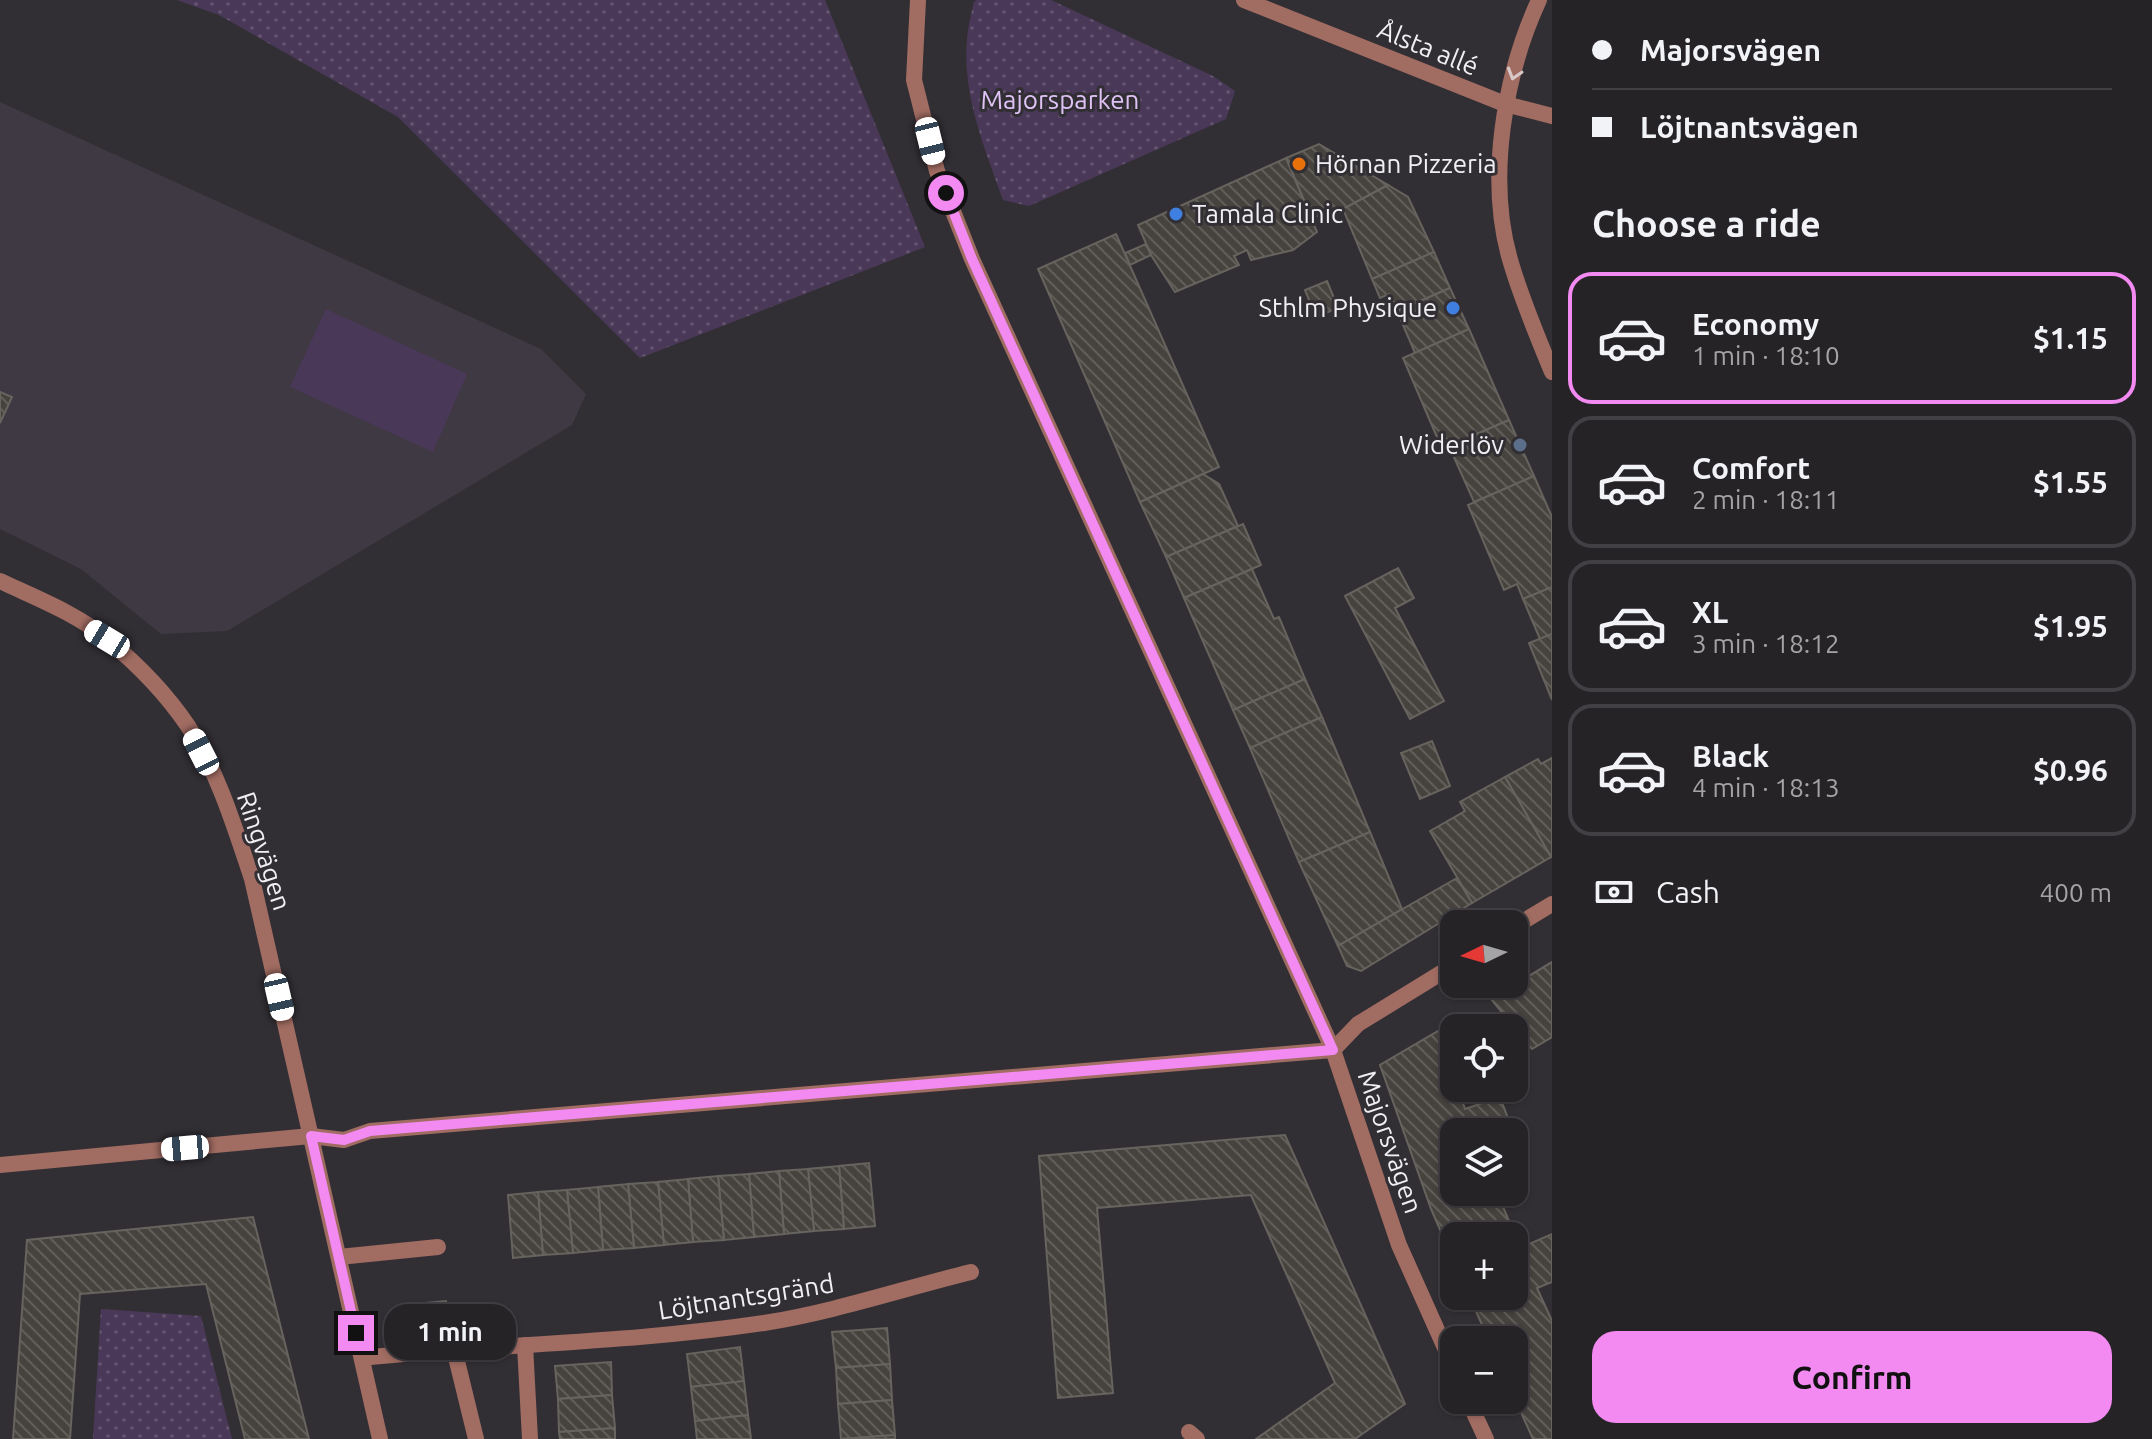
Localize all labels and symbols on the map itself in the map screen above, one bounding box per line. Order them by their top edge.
street label: Ålsta allé [1374,14,1483,81]
one-way arrow [1507,66,1523,80]
park label: Majorsparken [981,85,1139,114]
car [913,115,947,167]
place label: Hörnan Pizzeria [1315,149,1497,178]
marker: Hörnan Pizzeria [1290,155,1308,173]
route start [928,175,964,211]
place label: Tamala Clinic [1192,199,1343,228]
marker: Tamala Clinic [1167,205,1185,223]
place label: Sthlm Physique [1258,293,1437,322]
marker: Sthlm Physique [1444,299,1462,317]
place label: Widerlöv [1399,430,1504,459]
marker: Widerlöv [1511,436,1529,454]
car [80,616,134,662]
car [179,725,223,779]
street label: Ringvägen [232,788,297,914]
north arrow [1440,910,1528,998]
car [262,971,296,1023]
street label: Majorsvägen [1353,1067,1428,1217]
car [160,1134,210,1162]
street label: Löjtnantsgränd [656,1268,836,1325]
callout: 1 min [384,1305,516,1361]
route end [338,1315,374,1351]

